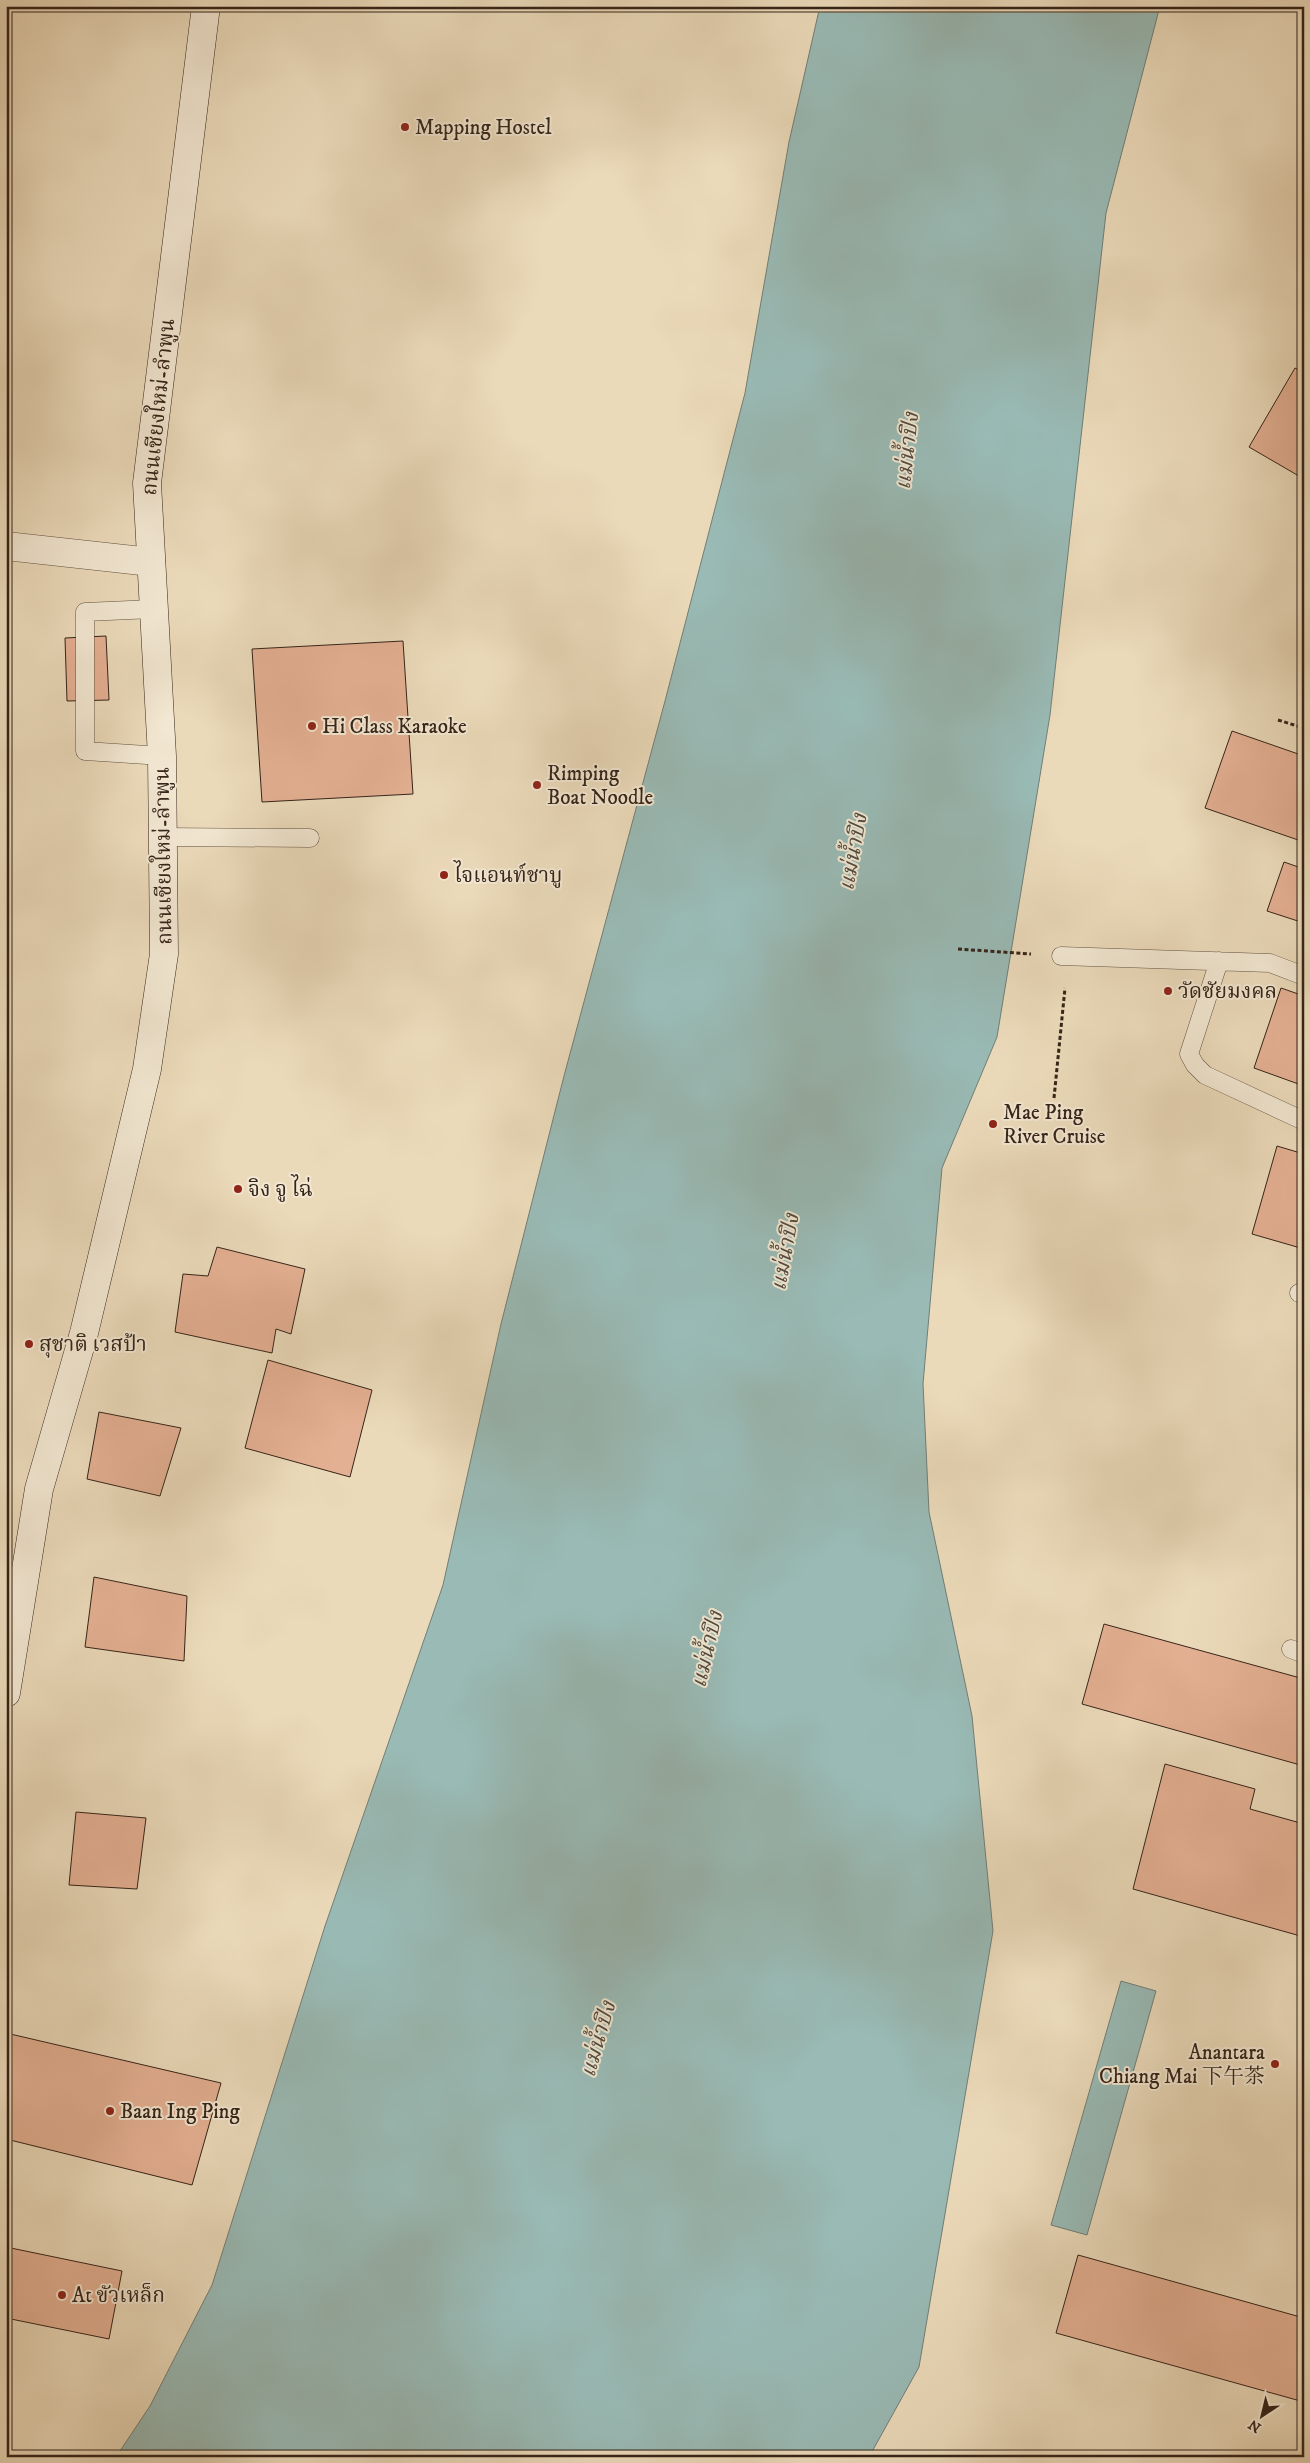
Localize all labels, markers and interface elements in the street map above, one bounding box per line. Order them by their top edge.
place label: Mapping Hostel [415,115,552,141]
marker: Mapping Hostel [399,121,411,133]
street label: ถนนเชียงใหม่-ลำพูน [134,317,181,497]
water label: แม่น้ำปิง [886,409,925,491]
place label: Hi Class Karaoke [322,714,467,740]
marker: Hi Class Karaoke [306,720,318,732]
place label: Rimping Boat Noodle [547,761,654,811]
street label: ถนนเชียงใหม่-ลำพูน [146,767,179,945]
marker: Rimping Boat Noodle [531,779,543,791]
water label: แม่น้ำปิง [829,810,874,893]
place label: ไจแอนท์ชาบู [453,860,562,889]
marker: ไจแอนท์ชาบู [438,869,450,881]
place label: วัดชัยมงคล [1178,979,1277,1005]
marker: วัดชัยมงคล [1162,985,1174,997]
place label: Mae Ping River Cruise [1003,1100,1106,1150]
marker: Mae Ping River Cruise [987,1118,999,1130]
place label: จิง จู ไฉ่ [248,1174,313,1203]
marker: จิง จู ไฉ่ [232,1183,244,1195]
water label: แม่น้ำปิง [761,1210,806,1293]
place label: สุชาติ เวสป้า [39,1332,147,1358]
marker: สุชาติ เวสป้า [23,1338,35,1350]
water label: แม่น้ำปิง [682,1606,730,1690]
water label: แม่น้ำปิง [571,1996,622,2081]
place label: Anantara Chiang Mai 下午茶 [1099,2040,1265,2090]
marker: Anantara Chiang Mai 下午茶 [1269,2058,1281,2070]
place label: Baan Ing Ping [120,2099,241,2125]
marker: Baan Ing Ping [104,2105,116,2117]
place label: At ขัวเหล็ก [72,2283,165,2309]
marker: At ขัวเหล็ก [56,2289,68,2301]
north arrow [1238,2390,1288,2440]
text: N [1245,2415,1265,2437]

